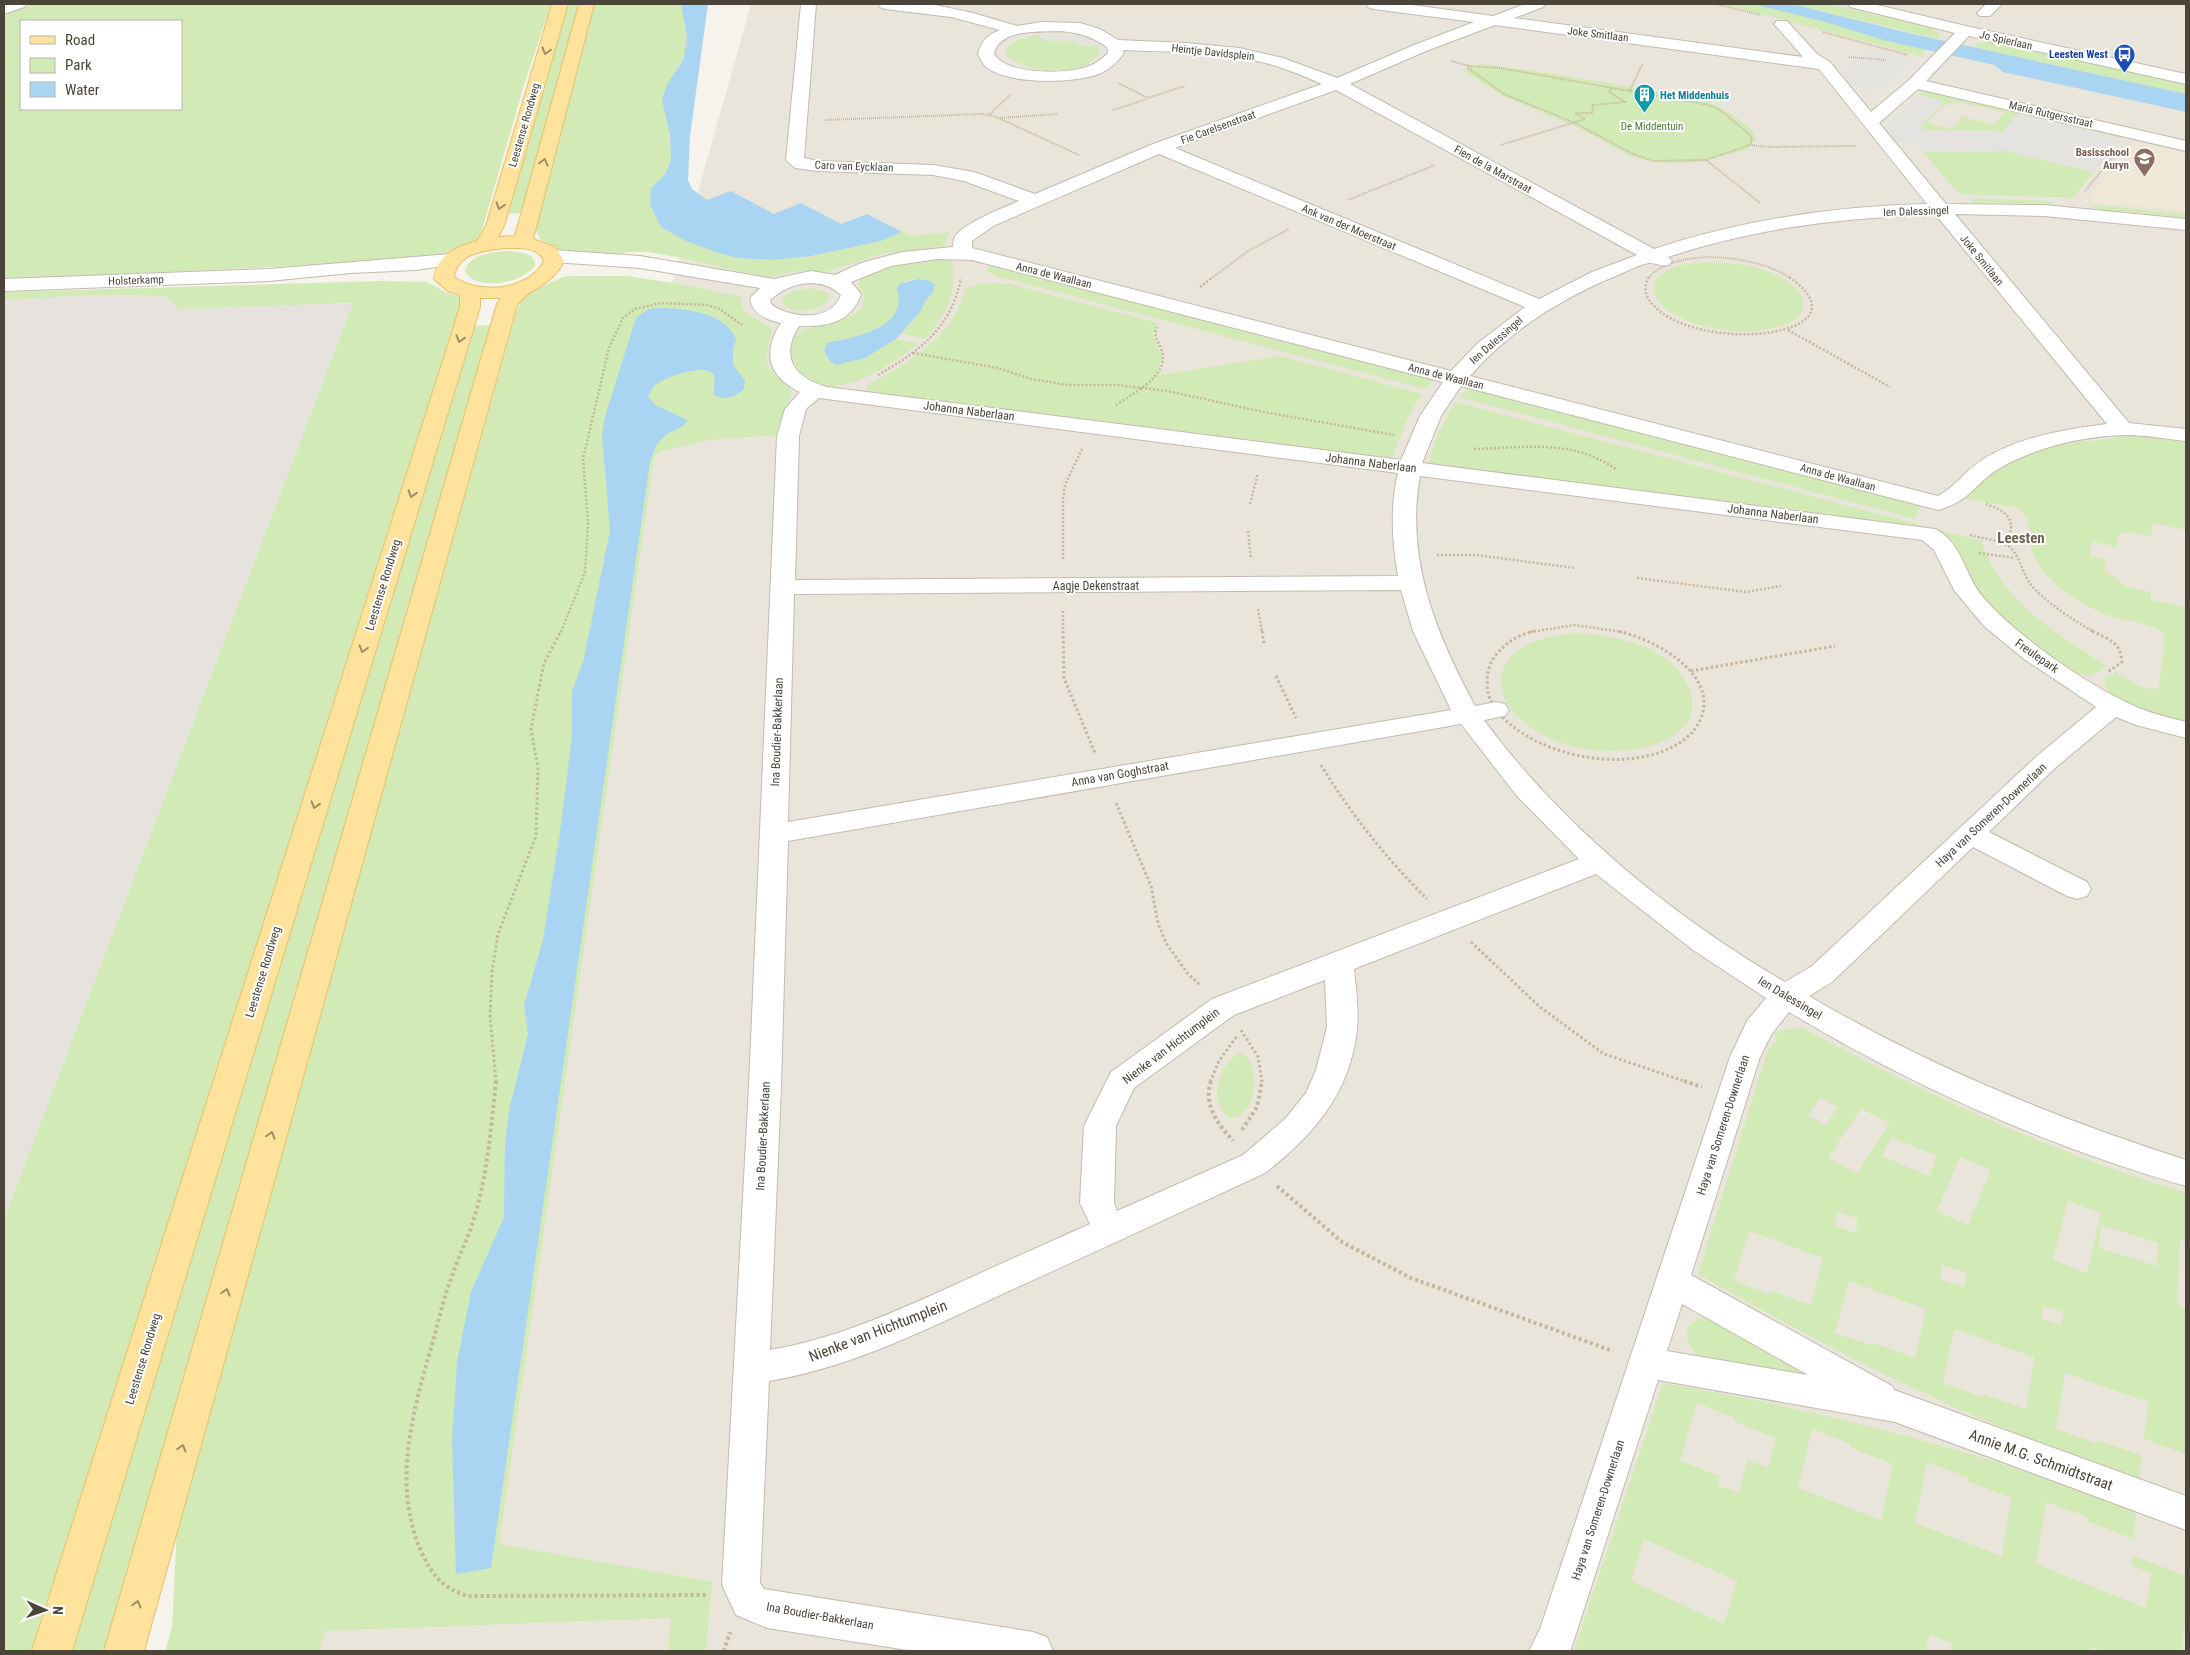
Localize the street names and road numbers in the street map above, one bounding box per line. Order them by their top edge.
street label: Joke Smitlaan [1567,24,1629,45]
street label: Jo Spierlaan [1978,28,2034,53]
street label: Heintje Davidsplein [1171,42,1255,63]
street label: Leestense Rondweg [506,82,543,169]
street label: Maria Rutgersstraat [2008,99,2094,130]
street label: Fie Carelsenstraat [1179,108,1257,147]
street label: Fien de la Marstraat [1452,143,1534,196]
street label: Caro van Eycklaan [814,159,894,174]
street label: Ank van der Moerstraat [1300,202,1398,253]
street label: Ien Dalessingel [1883,204,1949,219]
street label: Joke Smitlaan [1957,232,2006,288]
street label: Anna de Waallaan [1015,260,1093,291]
street label: Holsterkamp [108,273,164,288]
street label: Ien Dalessingel [1467,314,1525,367]
street label: Anna de Waallaan [1407,361,1485,392]
street label: Johanna Naberlaan [923,398,1016,424]
street label: Johanna Naberlaan [1325,450,1418,476]
street label: Anna de Waallaan [1799,461,1877,494]
street label: Johanna Naberlaan [1727,501,1820,527]
street label: Leestense Rondweg [362,538,404,632]
street label: Aagje Dekenstraat [1053,579,1140,593]
street label: Freulepark [2013,636,2062,676]
street label: Ina Boudier-Bakkerlaan [768,677,786,787]
street label: Anna van Goghstraat [1070,758,1170,789]
street label: Haya van Someren-Downerlaan [1933,760,2050,870]
street label: Leestense Rondweg [242,925,284,1019]
street label: Ien Dalessingel [1756,973,1824,1023]
street label: Nienke van Hichtumplein [1120,1005,1222,1087]
street label: Haya van Someren-Downerlaan [1694,1053,1752,1197]
street label: Ina Boudier-Bakkerlaan [753,1081,773,1191]
street label: Nienke van Hichtumplein [806,1296,950,1366]
street label: Leestense Rondweg [122,1312,164,1406]
street label: Annie M.G. Schmidtstraat [1967,1426,2115,1494]
street label: Haya van Someren-Downerlaan [1569,1438,1627,1582]
street label: Ina Boudier-Bakkerlaan [765,1600,875,1632]

